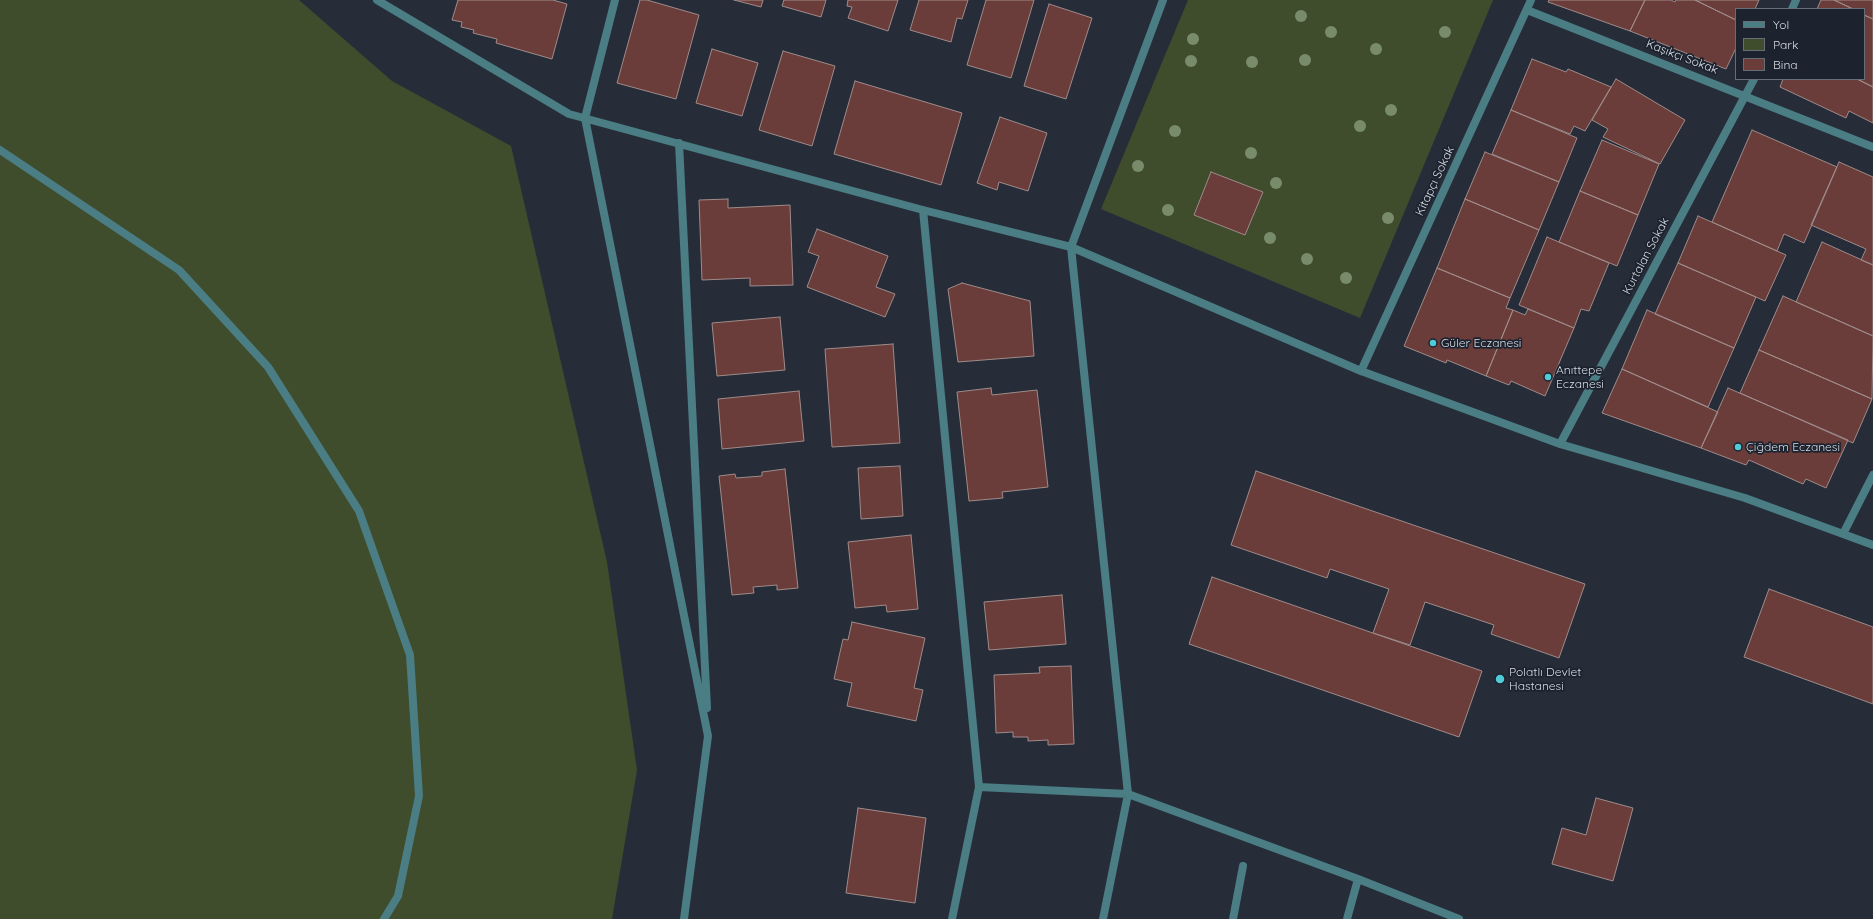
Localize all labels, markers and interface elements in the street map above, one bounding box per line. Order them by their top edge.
legend [1735,8,1865,80]
text: Yol [1773,17,1789,32]
street label: Kaşıkçı Sokak [1644,37,1720,77]
text: Park [1773,37,1798,52]
text: Bina [1773,57,1798,72]
street label: Kitapçı Sokak [1413,144,1457,218]
street label: Kurtalan Sokak [1620,215,1672,297]
place label: Güler Eczanesi [1441,336,1521,350]
marker: Güler Eczanesi [1428,338,1438,348]
place label: Anıttepe Eczanesi [1556,363,1604,391]
marker: Anıttepe Eczanesi [1543,372,1553,382]
place label: Çiğdem Eczanesi [1746,440,1840,454]
marker: Çiğdem Eczanesi [1733,442,1743,452]
place label: Polatlı Devlet Hastanesi [1509,665,1581,693]
marker: Polatlı Devlet Hastanesi [1494,673,1506,685]

